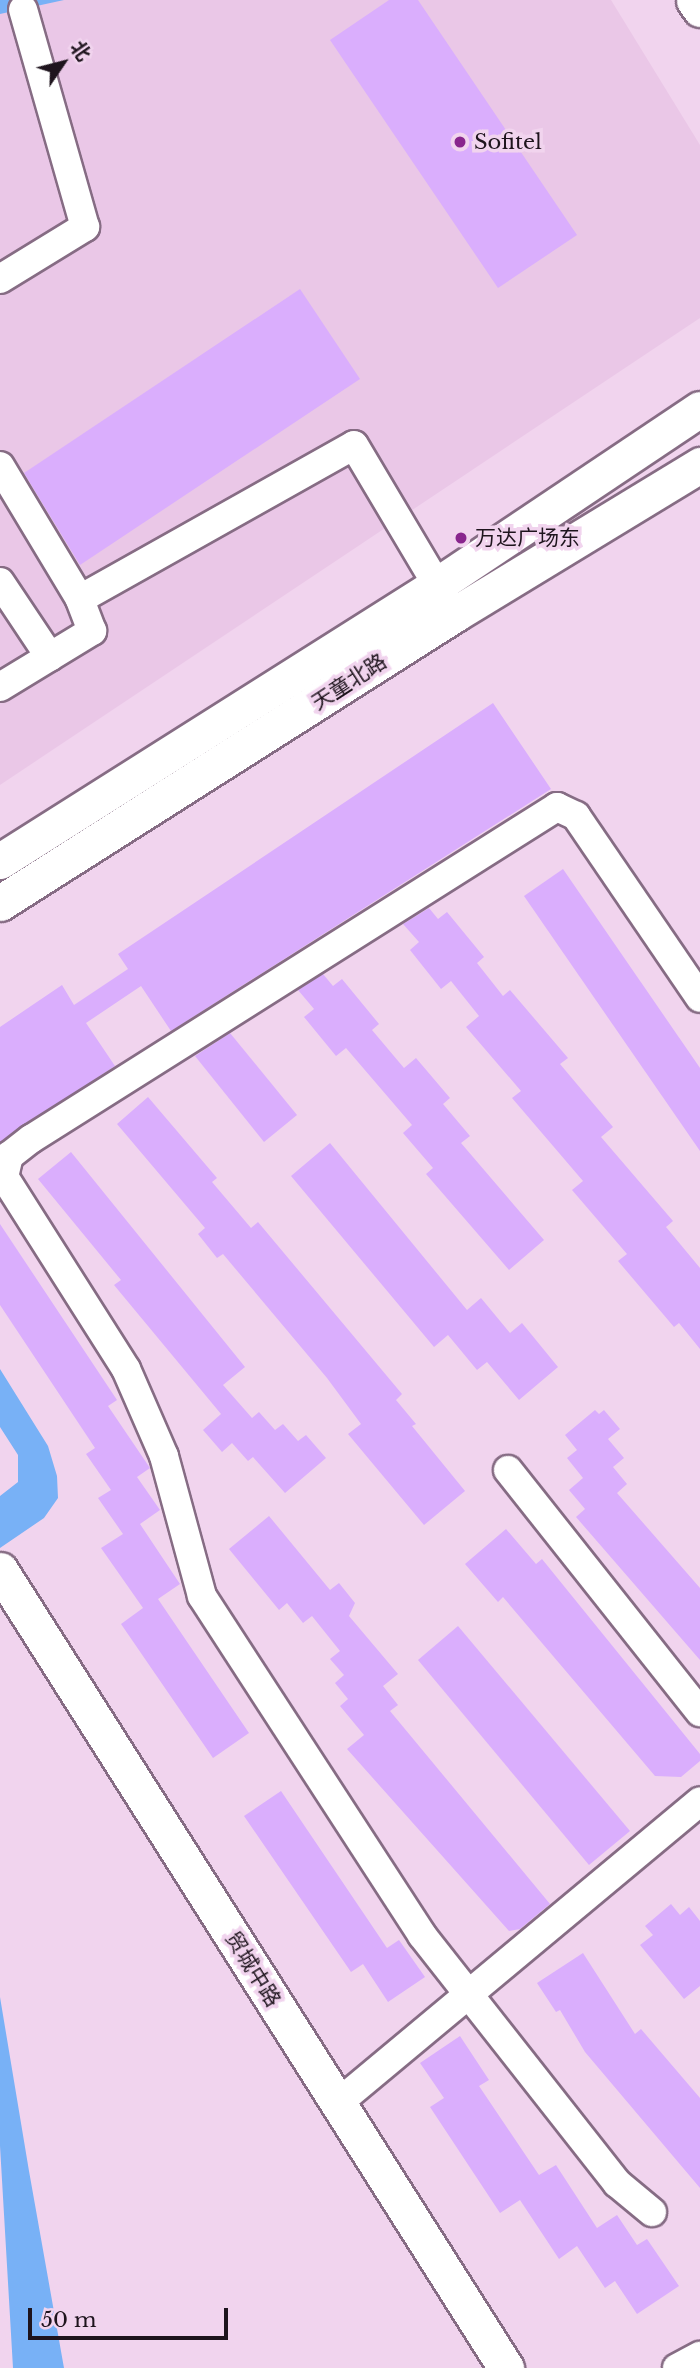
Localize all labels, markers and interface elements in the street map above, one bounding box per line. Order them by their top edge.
north arrow [28,28,98,98]
text: 北 [66,36,95,65]
place label: Sofitel [474,129,542,155]
marker: Sofitel [452,134,468,150]
place label: 万达广场东 [475,525,580,551]
marker: 万达广场东 [453,530,469,546]
street label: 天童北路 [307,649,391,715]
street label: 贸城中路 [220,1927,286,2011]
scale bar [32,2294,231,2338]
text: 50 m [41,2307,96,2333]

